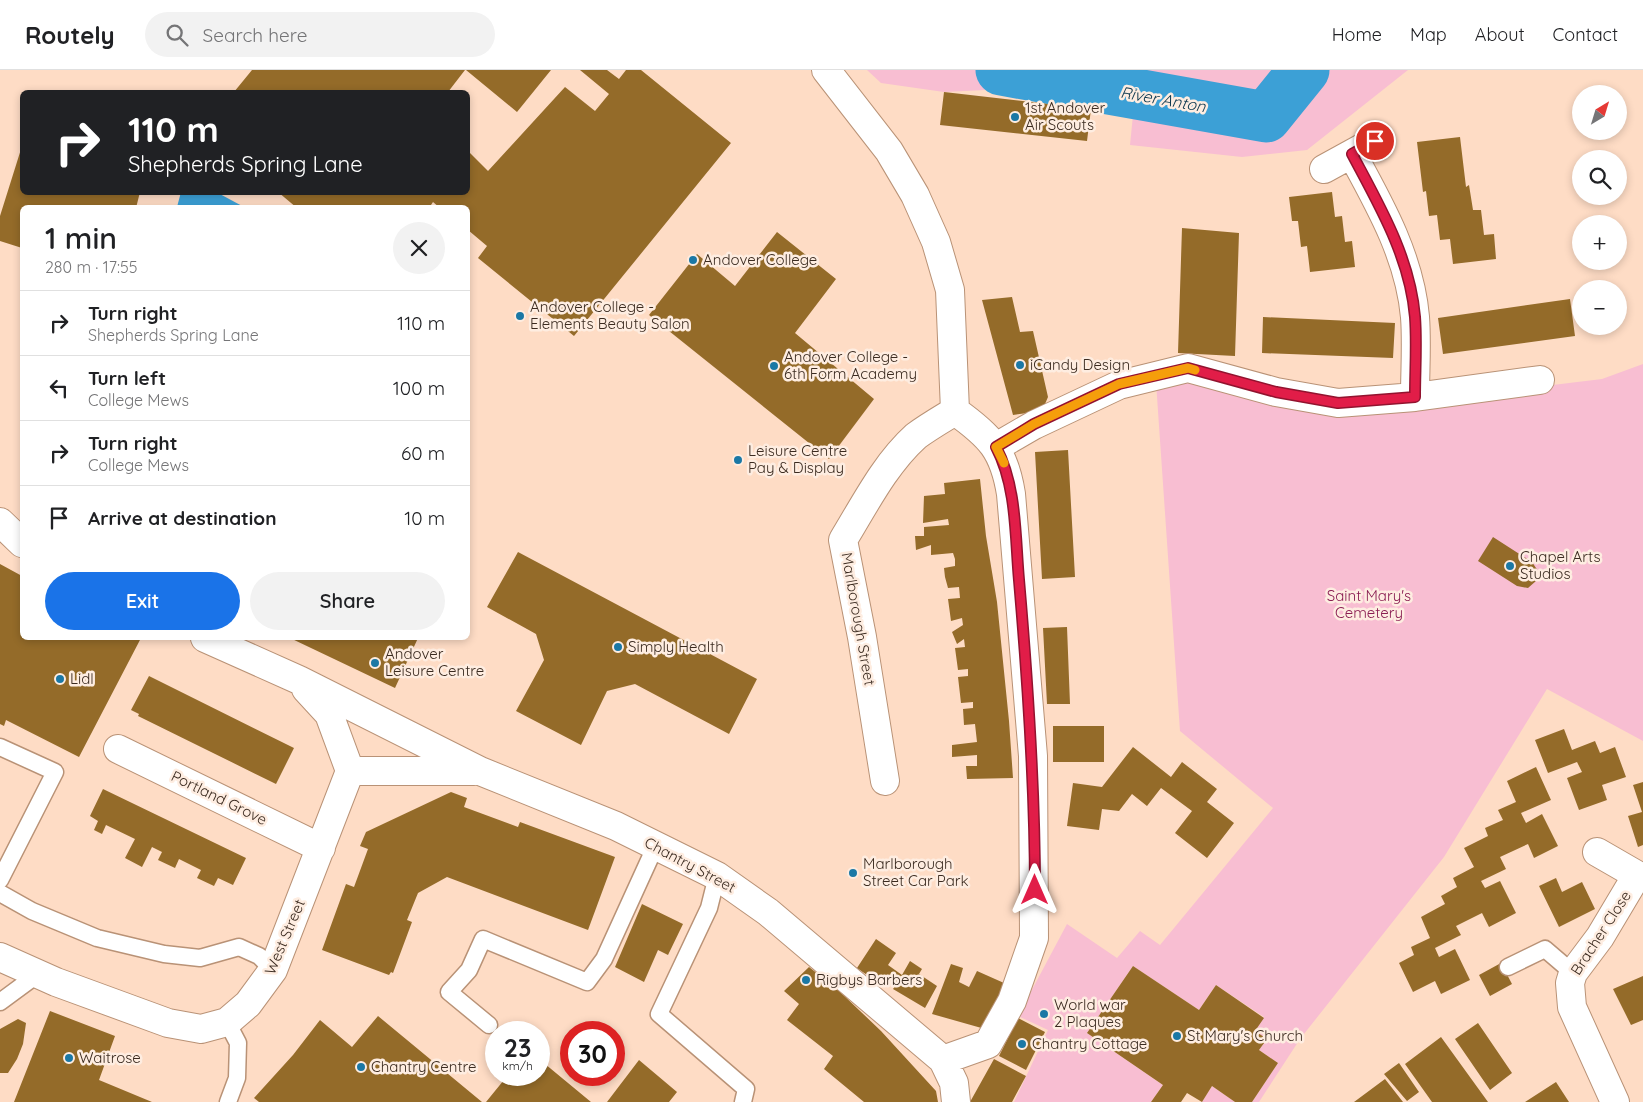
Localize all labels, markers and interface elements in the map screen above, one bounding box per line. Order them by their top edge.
search box [145,12,495,57]
text: Routely [25,20,115,50]
icon: search [163,21,191,49]
text: Search here [203,23,307,47]
text: Home [1332,23,1382,46]
text: Map [1410,23,1447,46]
text: About [1475,23,1525,46]
text: Contact [1553,23,1618,46]
water label: River Anton [1119,82,1208,116]
north arrow [1572,85,1628,140]
map controls [1572,85,1627,335]
place label: 1st Andover Air Scouts [1025,98,1106,134]
text: 110 m [128,107,219,151]
icon: right [45,110,110,175]
marker: 1st Andover Air Scouts [1009,111,1021,123]
pin [1354,120,1396,162]
icon: arrive [1361,127,1389,155]
text: Shepherds Spring Lane [128,150,363,178]
button: search [1572,150,1627,205]
button: + [1572,215,1627,270]
text: 1 min [45,219,117,257]
button: close [393,222,445,274]
place label: Andover College [703,250,817,269]
marker: Andover College [687,254,699,266]
text: 280 m · 17:55 [45,257,137,277]
button: − [1572,280,1627,335]
place label: Andover College - Elements Beauty Salon [530,297,690,333]
text: Turn right [88,301,177,325]
icon: right [45,309,73,337]
marker: Andover College - Elements Beauty Salon [514,310,526,322]
text: 110 m [397,311,445,335]
text: Shepherds Spring Lane [88,325,259,345]
place label: Andover College - 6th Form Academy [784,347,917,383]
place label: iCandy Design [1030,355,1130,374]
marker: iCandy Design [1014,359,1026,371]
marker: Andover College - 6th Form Academy [768,360,780,372]
text: Turn left [88,366,166,390]
icon: left [45,374,73,402]
text: 100 m [393,376,445,400]
text: College Mews [88,390,189,410]
text: Turn right [88,431,177,455]
icon: right [45,439,73,467]
text: 60 m [401,441,445,465]
place label: Leisure Centre Pay & Display [748,441,847,477]
marker: Leisure Centre Pay & Display [732,454,744,466]
text: College Mews [88,455,189,475]
icon: arrive [45,504,73,532]
text: Arrive at destination [88,506,277,530]
text: 10 m [404,506,445,530]
place label: Chapel Arts Studios [1520,547,1600,583]
street label: Marlborough Street [837,551,880,687]
marker: Chapel Arts Studios [1504,560,1516,572]
button: Exit [45,572,240,630]
button: Share [250,572,445,630]
park label: Saint Mary's Cemetery [1327,586,1411,622]
place label: Simply Health [628,637,724,656]
marker: Simply Health [612,641,624,653]
place label: Andover Leisure Centre [385,644,484,680]
marker: Andover Leisure Centre [369,657,381,669]
place label: Lidl [70,669,94,688]
marker: Lidl [54,673,66,685]
street label: Portland Grove [168,766,270,829]
street label: Chantry Street [641,833,739,897]
place label: Marlborough Street Car Park [863,854,969,890]
position arrow [1008,863,1060,915]
marker: Marlborough Street Car Park [847,867,859,879]
street label: Bracher Close [1566,887,1635,978]
street label: West Street [260,896,309,977]
place label: Rigbys Barbers [816,970,922,989]
marker: Rigbys Barbers [800,974,812,986]
place label: World war 2 Plaques [1054,995,1126,1031]
marker: World war 2 Plaques [1038,1008,1050,1020]
speed limit sign: 30 [560,1021,625,1086]
place label: St Mary's Church [1187,1026,1303,1045]
marker: St Mary's Church [1171,1030,1183,1042]
text: 23 [504,1032,531,1063]
place label: Chantry Cottage [1032,1034,1147,1053]
marker: Chantry Cottage [1016,1038,1028,1050]
place label: Waitrose [79,1048,141,1067]
marker: Waitrose [63,1052,75,1064]
place label: Chantry Centre [371,1057,477,1076]
text: km/h [502,1058,533,1073]
marker: Chantry Centre [355,1061,367,1073]

